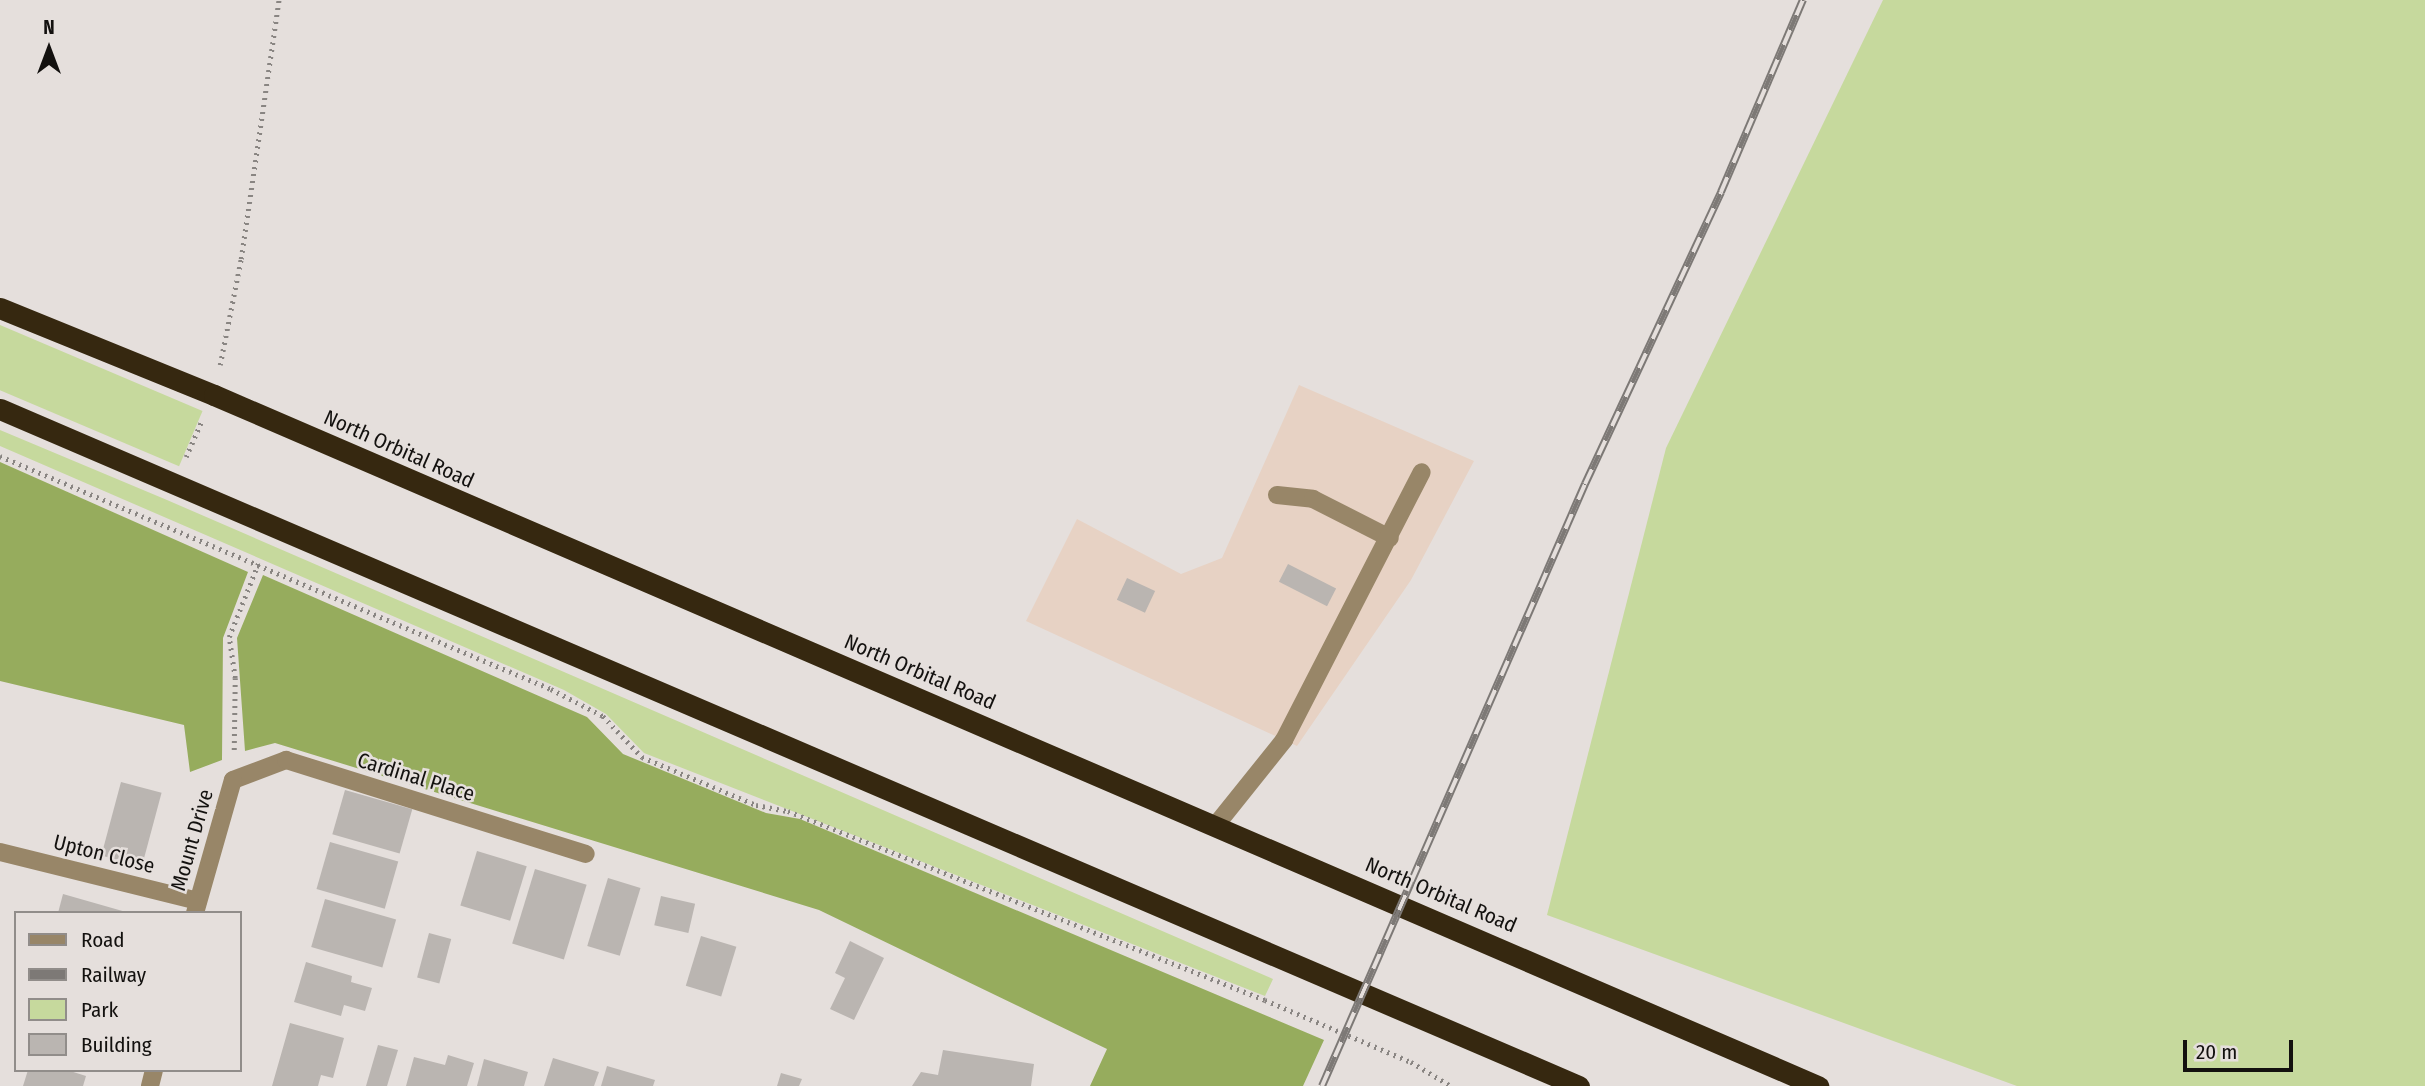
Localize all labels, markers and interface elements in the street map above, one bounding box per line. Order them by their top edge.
north arrow [14,14,84,84]
text: N [43,16,55,39]
street label: North Orbital Road [320,405,478,493]
street label: North Orbital Road [841,629,999,715]
street label: Cardinal Place [354,747,478,807]
street label: Mount Drive [166,786,218,894]
street label: Upton Close [51,829,157,879]
street label: North Orbital Road [1362,852,1520,938]
legend [14,911,242,1072]
text: Road [81,927,125,953]
text: Railway [81,962,146,988]
text: Park [81,997,118,1023]
scale bar [2187,1026,2297,1070]
text: Building [81,1032,152,1058]
text: 20 m [2196,1039,2237,1065]

